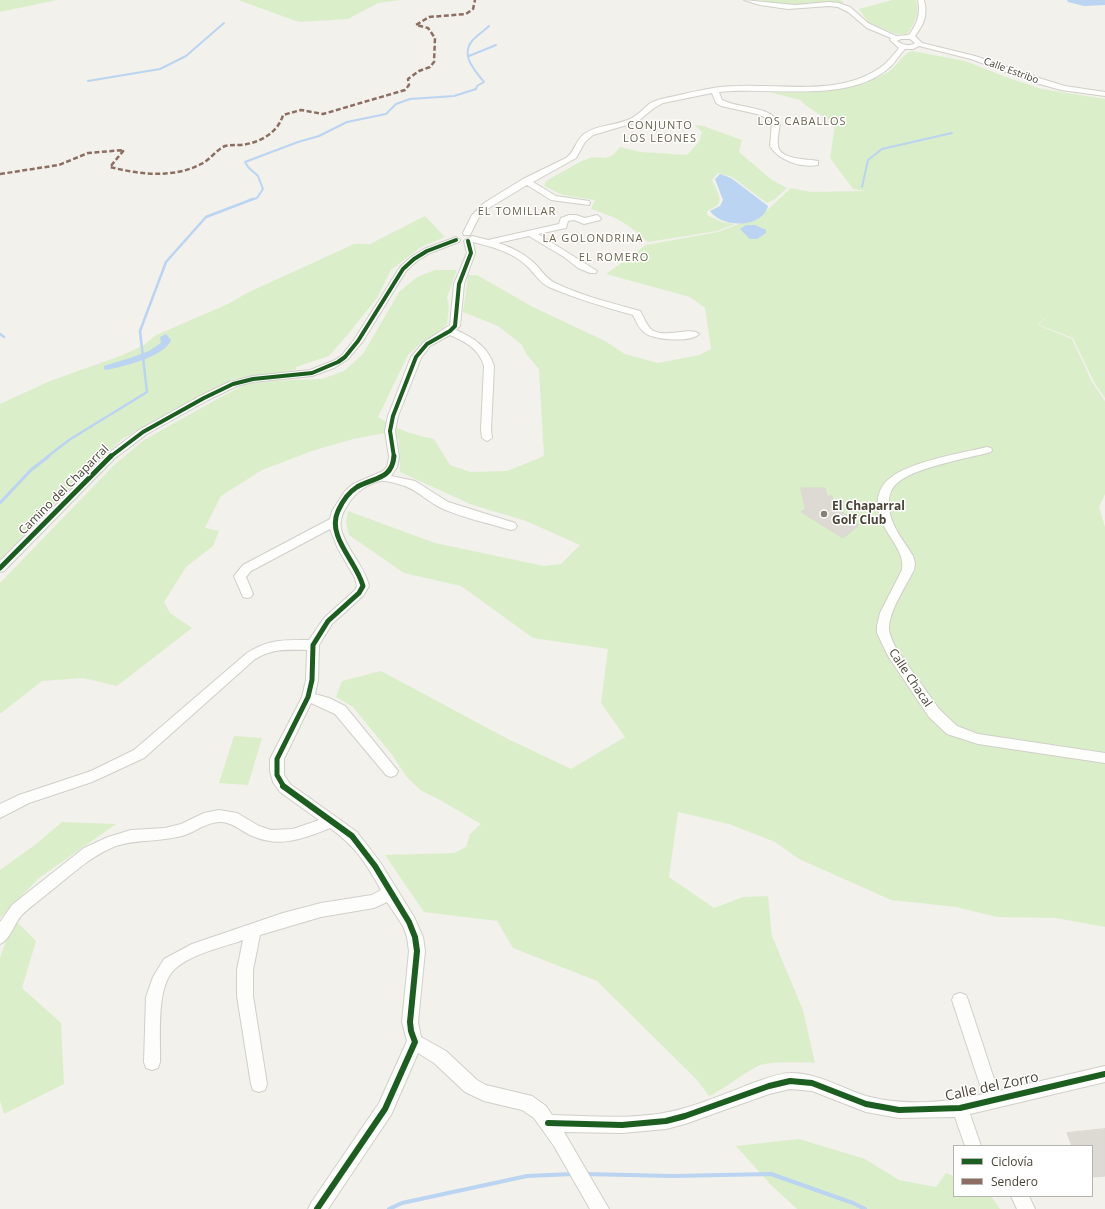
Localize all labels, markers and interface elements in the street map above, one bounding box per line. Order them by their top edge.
street label: Calle Estribo [982,55,1040,87]
district label: LOS CABALLOS [757,115,847,129]
district label: CONJUNTO LOS LEONES [623,119,697,145]
district label: EL TOMILLAR [478,205,556,219]
district label: LA GOLONDRINA [543,232,643,246]
district label: EL ROMERO [579,251,649,265]
street label: Camino del Chaparral [16,442,112,538]
place label: El Chaparral Golf Club [832,500,905,528]
marker: El Chaparral Golf Club [819,509,829,519]
street label: Calle Chacal [885,646,935,710]
street label: Calle del Zorro [944,1069,1040,1105]
legend [953,1145,1093,1197]
text: Ciclovía [991,1153,1033,1170]
text: Sendero [991,1173,1038,1190]

